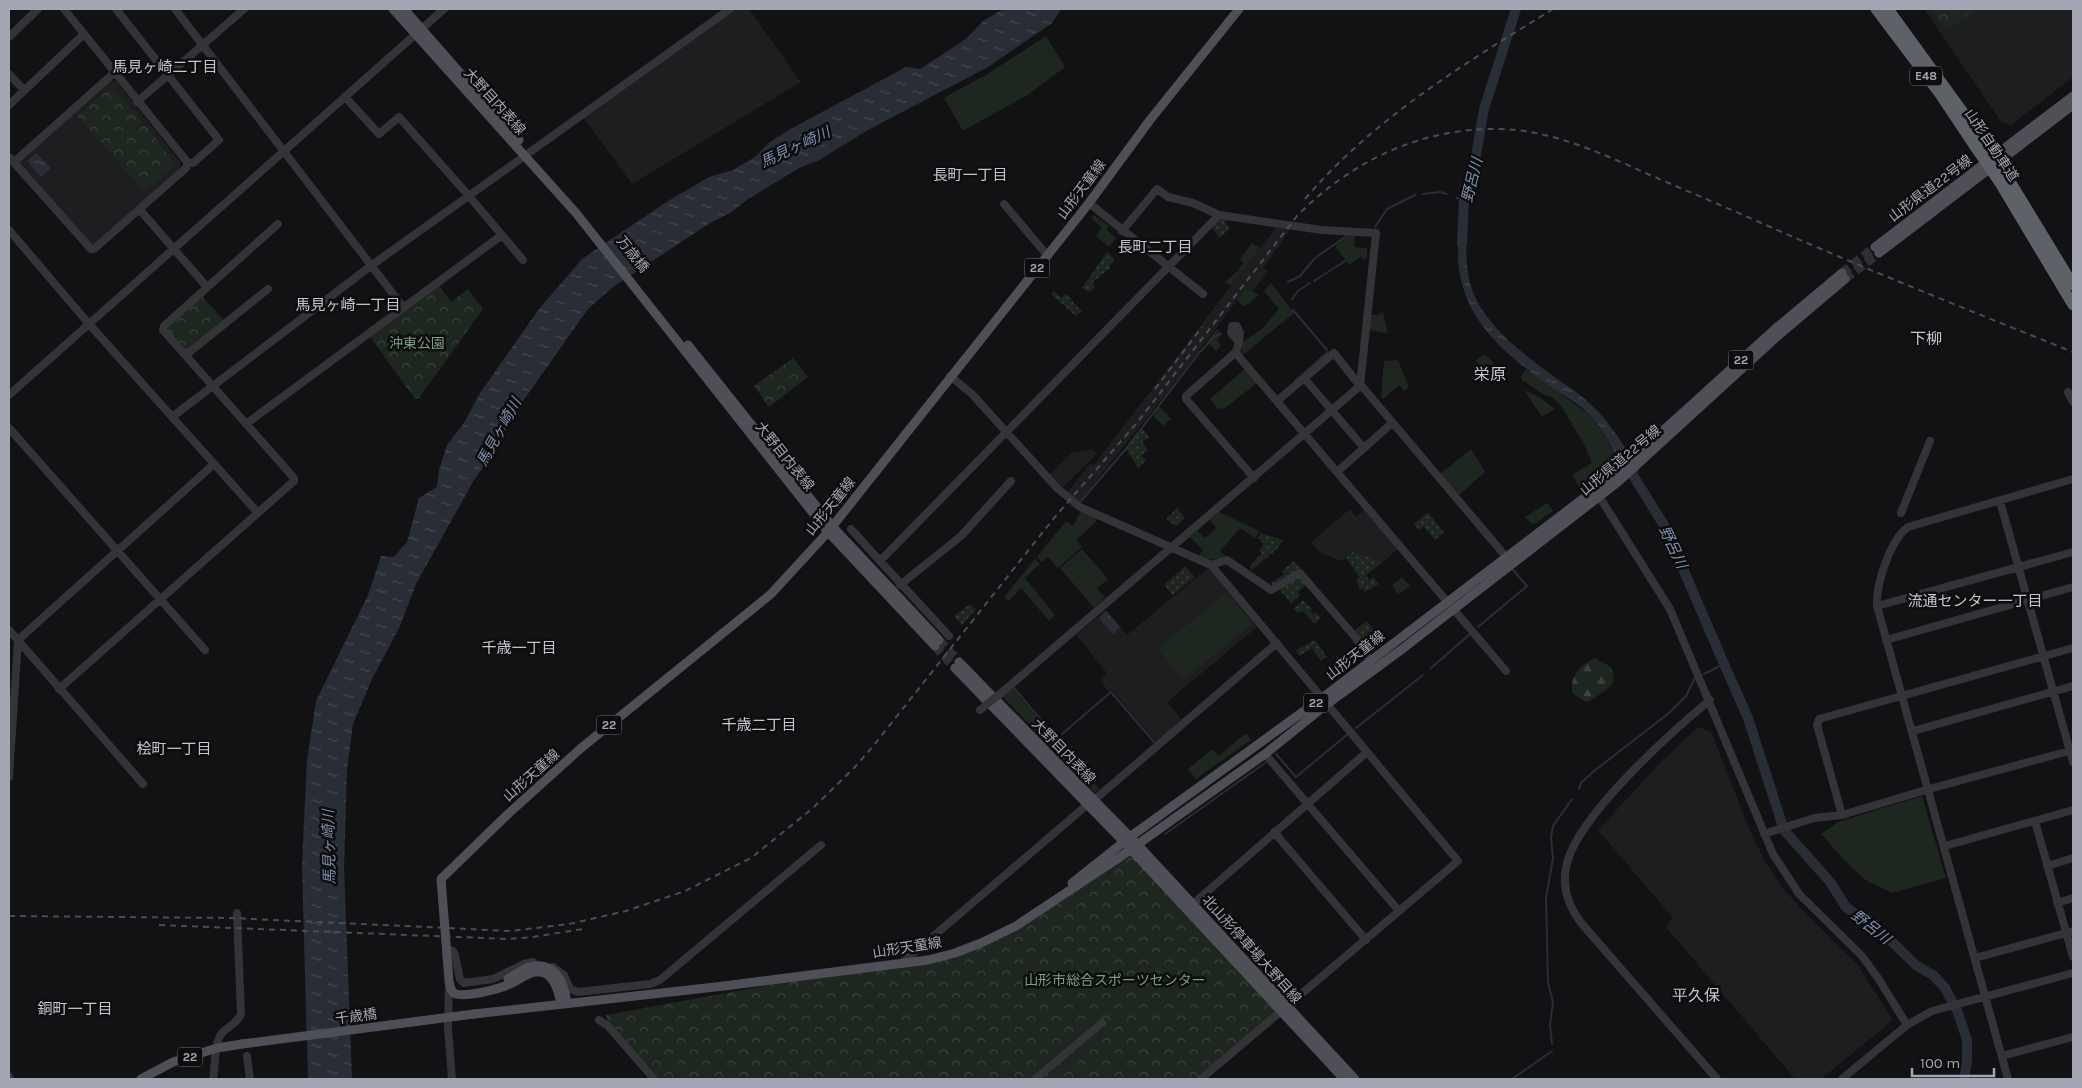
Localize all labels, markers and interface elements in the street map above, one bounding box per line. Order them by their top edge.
district label: 馬見ヶ崎二丁目 [112,58,218,76]
street label: 大野目内表線 [460,64,529,138]
road number: E48 [1910,66,1942,85]
street label: 山形自動車道 [1961,106,2022,185]
water label: 馬見ヶ崎川 [757,122,835,171]
street label: 山形県道22号線 [1885,151,1975,225]
water label: 野呂川 [1458,154,1487,204]
street label: 山形天童線 [1054,156,1109,222]
district label: 長町一丁目 [932,166,1008,184]
street label: 万歳橋 [613,233,652,276]
district label: 長町二丁目 [1117,238,1193,256]
road number: 22 [1024,258,1050,278]
district label: 馬見ヶ崎一丁目 [295,296,401,314]
district label: 下柳 [1910,329,1942,348]
park label: 沖東公園 [389,335,445,352]
road number: 22 [1728,350,1754,370]
district label: 栄原 [1474,365,1506,384]
water label: 馬見ヶ崎川 [473,393,526,469]
street label: 大野目内表線 [752,418,818,494]
street label: 山形県道22号線 [1576,422,1664,499]
street label: 山形天童線 [802,474,859,539]
water label: 野呂川 [1655,523,1692,573]
district label: 流通センター一丁目 [1907,592,2043,610]
street label: 山形天童線 [1322,627,1388,684]
district label: 千歳一丁目 [481,639,557,657]
road number: 22 [1304,694,1328,712]
street label: 大野目内表線 [1028,715,1099,787]
road number: 22 [596,716,622,734]
district label: 千歳二丁目 [721,716,797,734]
district label: 桧町一丁目 [136,740,212,758]
street label: 山形天童線 [500,746,563,805]
water label: 馬見ヶ崎川 [319,807,339,885]
street label: 北山形停車場大野目線 [1198,892,1305,1007]
water label: 野呂川 [1848,906,1896,949]
street label: 山形天童線 [871,934,943,961]
park label: 山形市総合スポーツセンター [1024,972,1206,989]
district label: 平久保 [1672,986,1720,1005]
district label: 銅町一丁目 [37,1000,113,1018]
street label: 千歳橋 [334,1006,378,1027]
scale bar [1912,1046,1994,1078]
road number: 22 [178,1048,202,1066]
text: 100 m [1920,1054,1960,1072]

